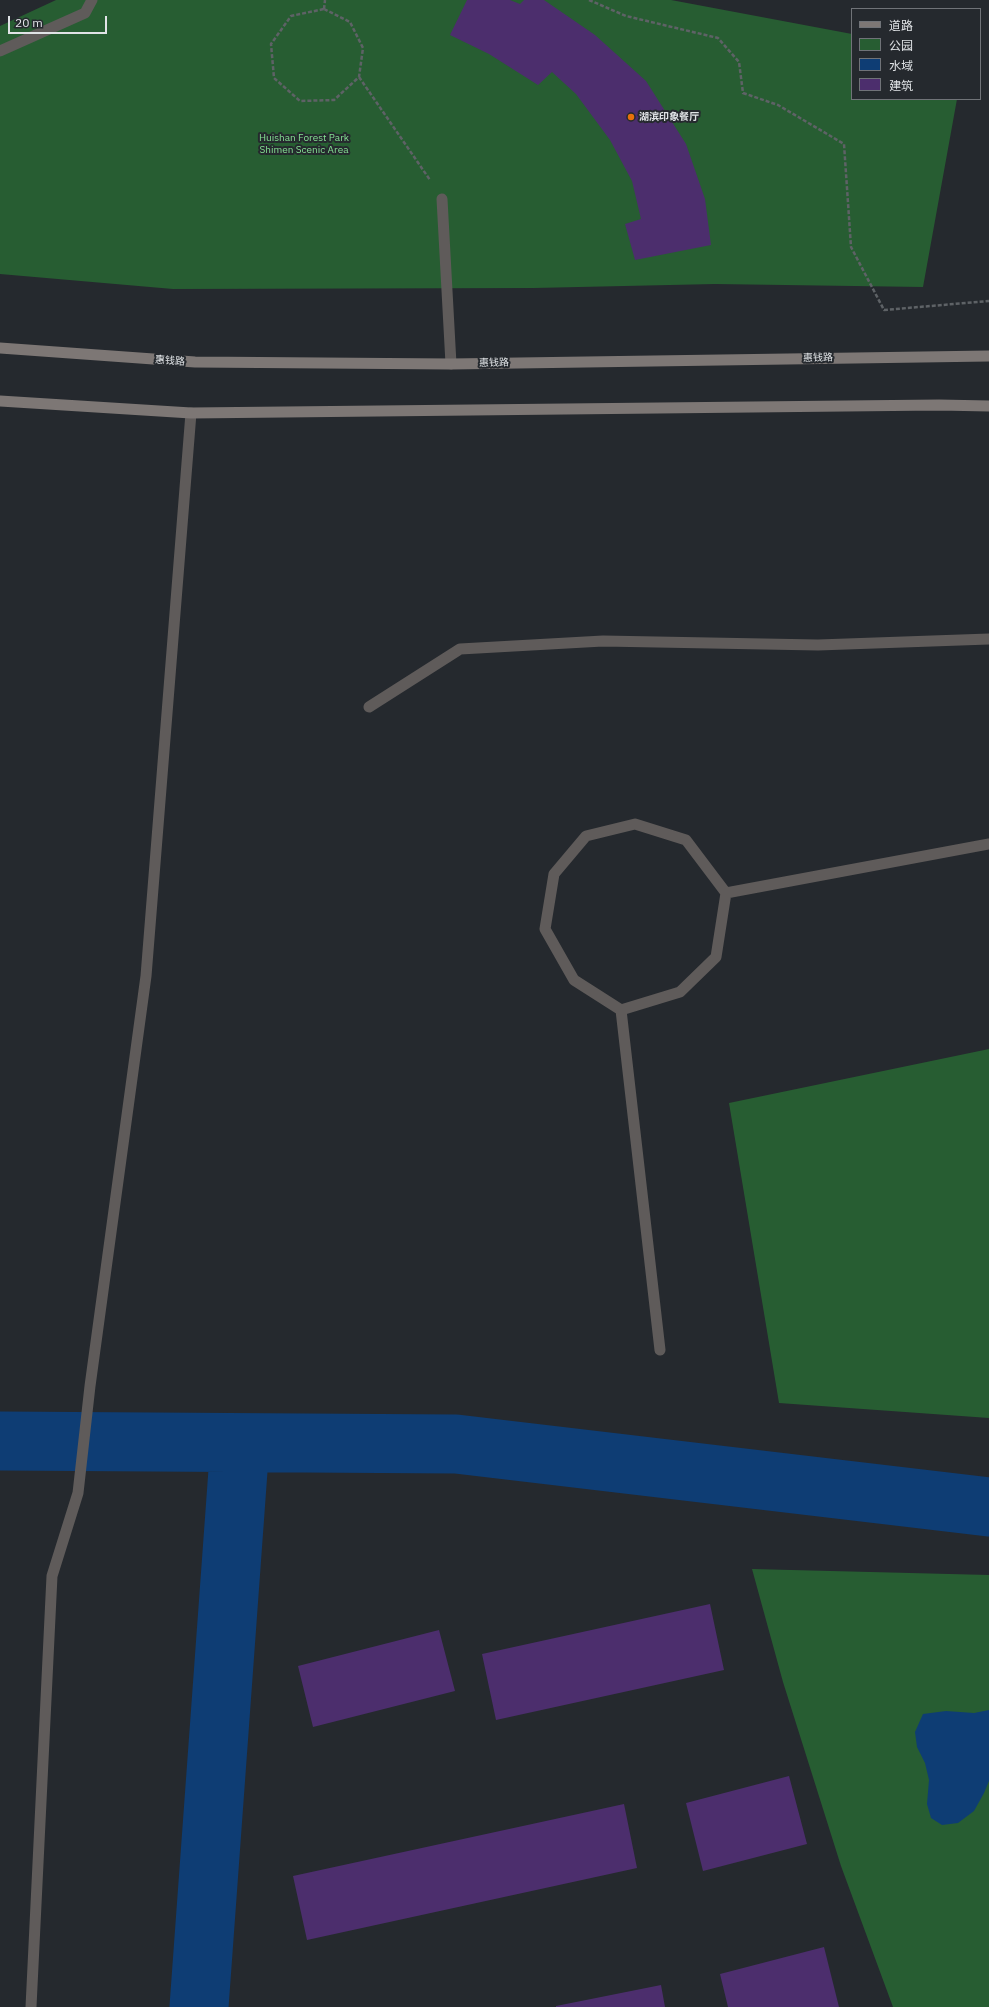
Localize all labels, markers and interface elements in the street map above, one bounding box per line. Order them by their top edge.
scale bar [10,8,109,34]
legend [851,8,981,100]
text: 20 m [15,15,43,30]
text: 道路 [889,18,913,33]
text: 公园 [889,38,913,53]
text: 水域 [889,58,913,73]
text: 建筑 [889,78,913,93]
place label: 湖滨印象餐厅 [639,111,699,123]
marker: 湖滨印象餐厅 [626,112,636,122]
park label: Huishan Forest Park Shimen Scenic Area [259,132,349,156]
street label: 惠钱路 [803,352,833,364]
street label: 惠钱路 [155,354,185,368]
street label: 惠钱路 [479,357,509,369]

